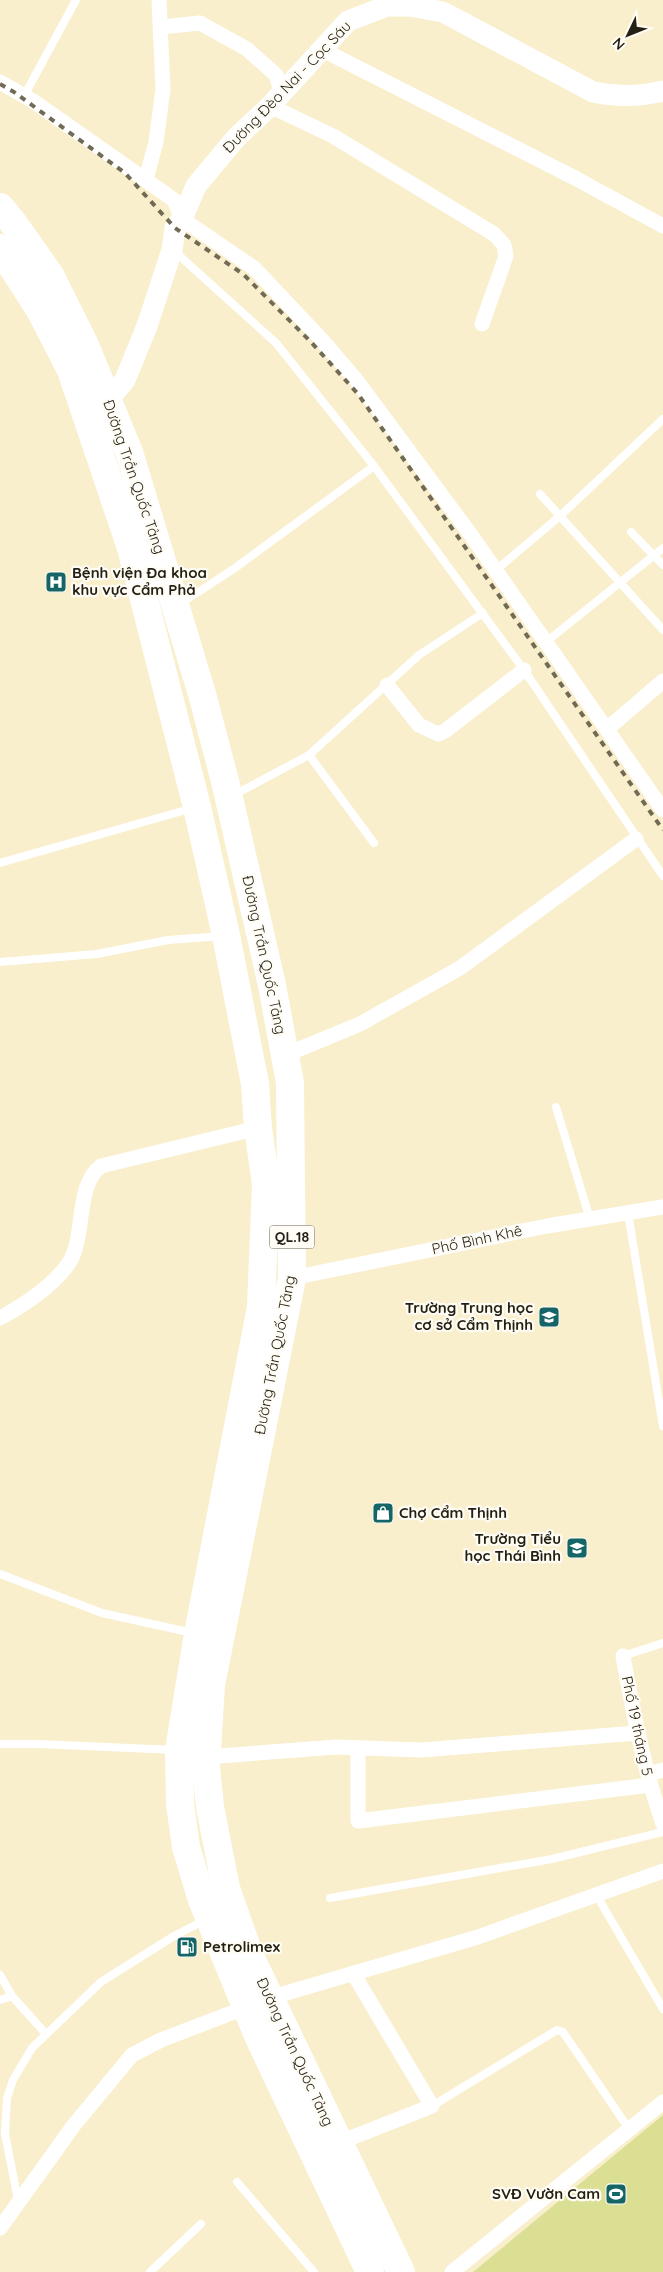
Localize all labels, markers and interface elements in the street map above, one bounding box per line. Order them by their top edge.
north arrow [603,10,653,60]
street label: Đường Đèo Nai - Cọc Sáu [218,16,355,157]
text: N [608,34,629,54]
street label: Đường Trần Quốc Tảng [99,397,170,556]
place label: Bệnh viện Đa khoa khu vực Cẩm Phả [72,563,207,599]
hospital icon: Bệnh viện Đa khoa khu vực Cẩm Phả [44,570,68,594]
street label: Đường Trần Quốc Tảng [238,874,291,1036]
street label: Phố Bình Khê [430,1221,524,1258]
road number: QL.18 [270,1226,314,1248]
street label: Đường Trần Quốc Tảng [250,1274,299,1436]
place label: Trường Trung học cơ sở Cẩm Thịnh [405,1298,533,1334]
school or university icon: Trường Trung học cơ sở Cẩm Thịnh [537,1305,561,1329]
shop icon: Chợ Cẩm Thịnh [371,1501,395,1525]
place label: Chợ Cẩm Thịnh [399,1503,507,1522]
place label: Trường Tiểu học Thái Bình [464,1529,561,1565]
school or university icon: Trường Tiểu học Thái Bình [565,1536,589,1560]
street label: Phố 19 tháng 5 [618,1674,657,1778]
fuel station icon: Petrolimex [175,1935,199,1959]
place label: Petrolimex [203,1937,281,1956]
street label: Đường Trần Quốc Tảng [253,1974,338,2129]
sports icon: SVĐ Vườn Cam [604,2182,628,2206]
place label: SVĐ Vườn Cam [492,2184,600,2203]

